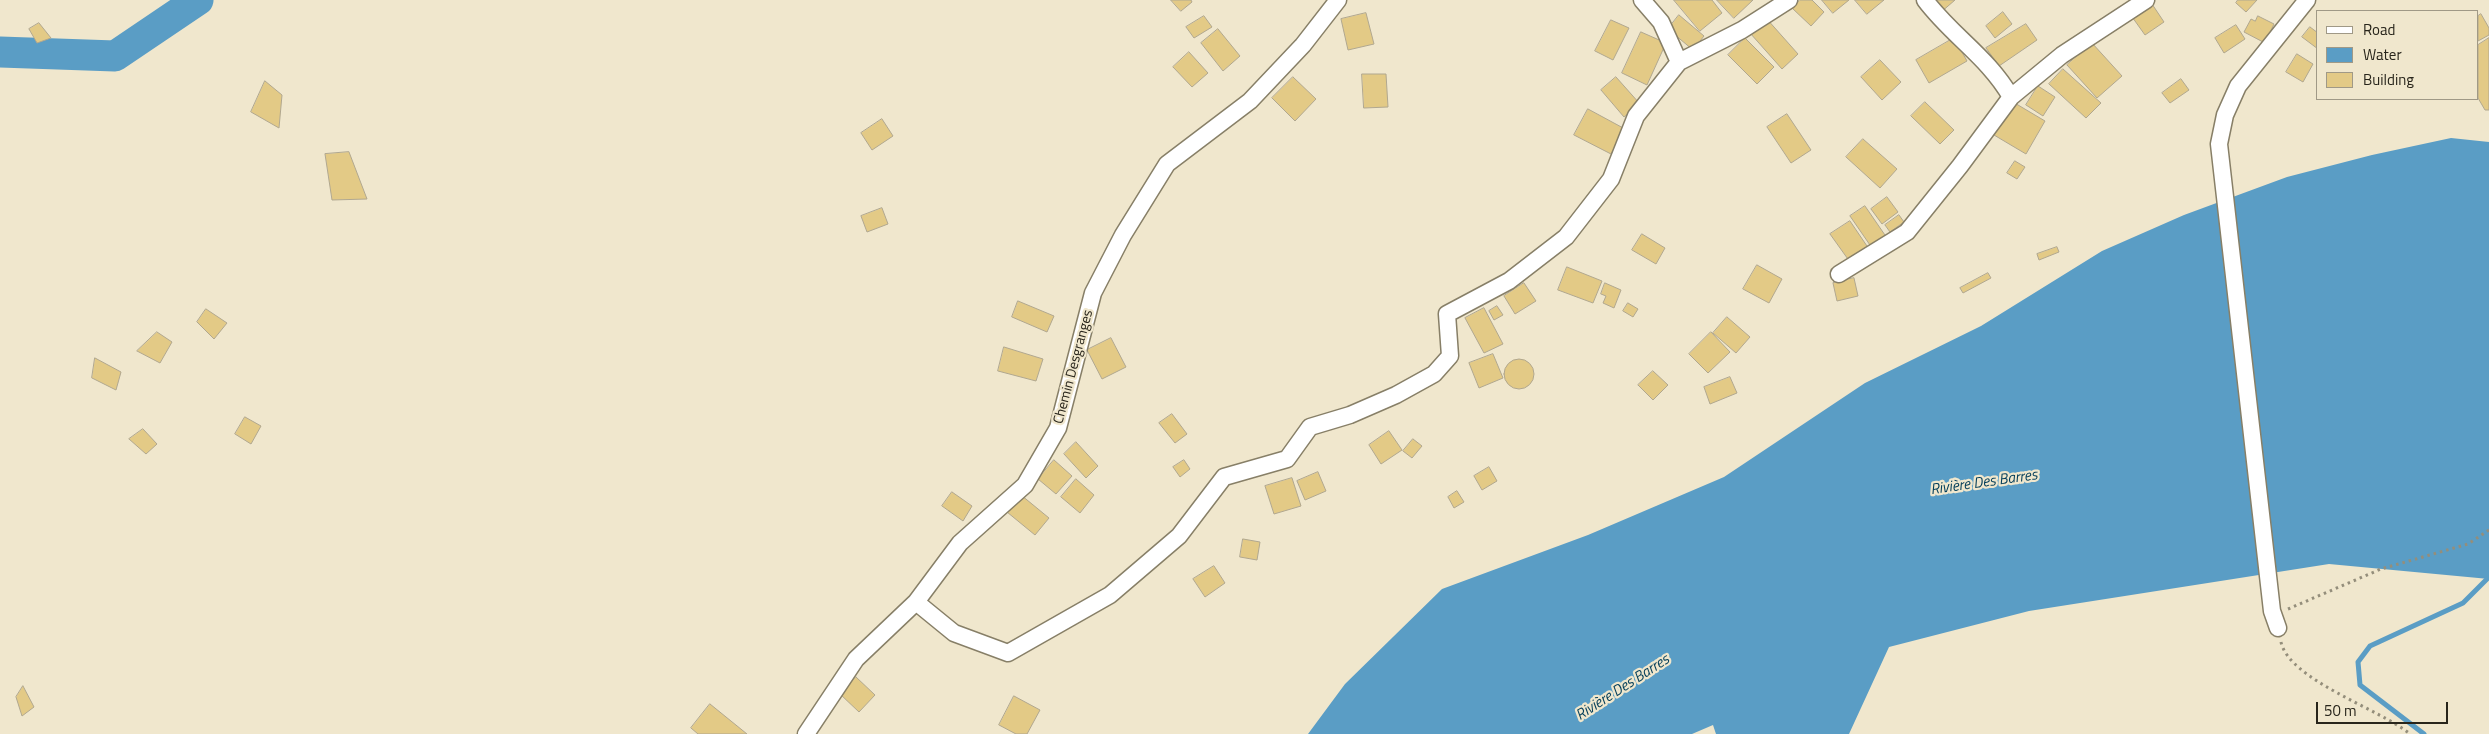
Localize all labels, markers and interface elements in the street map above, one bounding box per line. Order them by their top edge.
legend [2316,10,2479,100]
text: Road [2363,18,2395,41]
text: Water [2363,43,2402,66]
text: Building [2363,68,2414,91]
street label: Chemin Desgranges [1051,308,1097,426]
water label: Rivière Des Barres [1929,467,2039,499]
water label: Rivière Des Barres [1573,651,1673,725]
scale bar [2319,692,2452,724]
text: 50 m [2324,699,2357,722]

